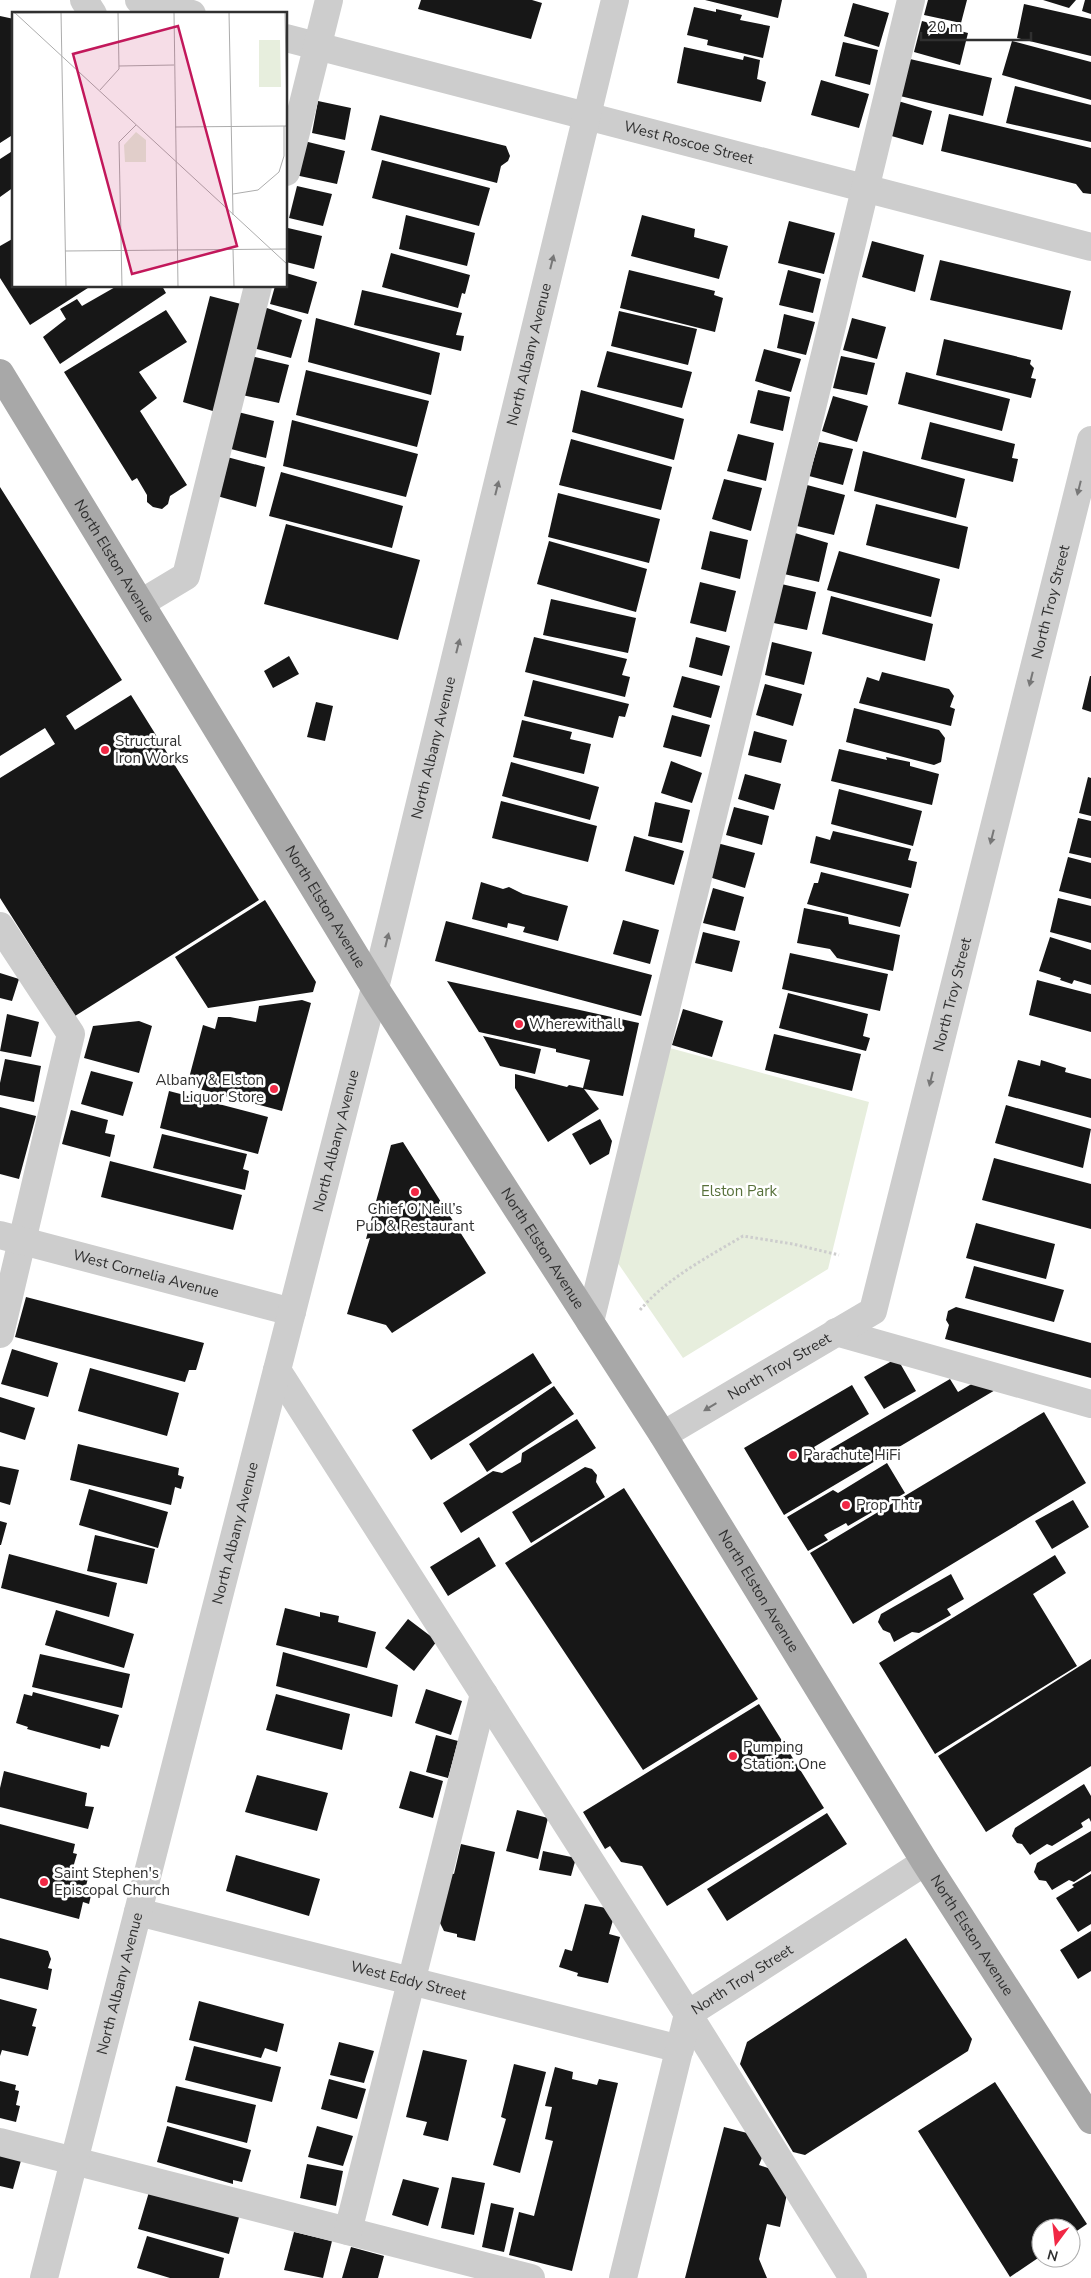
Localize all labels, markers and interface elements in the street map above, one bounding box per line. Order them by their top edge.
scale bar [921,10,1031,42]
inset map [12,12,288,288]
text: 20 m [928,17,963,37]
street label: West Roscoe Street [622,116,756,169]
one-way arrow [548,255,556,270]
street label: North Albany Avenue [502,281,556,428]
one-way arrow [1075,480,1083,495]
one-way arrow [493,481,501,496]
street label: North Elston Avenue [70,496,160,626]
street label: North Troy Street [1027,542,1075,661]
one-way arrow [454,639,462,654]
one-way arrow [1027,672,1035,687]
street label: North Albany Avenue [406,674,460,821]
place label: Structural Iron Works [115,731,189,768]
marker: Structural Iron Works [99,744,111,756]
one-way arrow [988,829,996,844]
street label: North Elston Avenue [280,842,370,972]
one-way arrow [383,933,391,948]
street label: North Troy Street [928,935,976,1054]
place label: Wherewithall [529,1014,622,1034]
marker: Wherewithall [513,1018,525,1030]
street label: North Albany Avenue [308,1068,364,1214]
place label: Albany & Elston Liquor Store [155,1070,264,1107]
one-way arrow [927,1072,935,1087]
marker: Albany & Elston Liquor Store [268,1083,280,1095]
park label: Elston Park [701,1181,778,1201]
street label: North Elston Avenue [496,1184,589,1313]
marker: Chief O’Neill’s Pub & Restaurant [409,1186,421,1198]
place label: Chief O’Neill’s Pub & Restaurant [356,1199,475,1236]
street label: West Cornelia Avenue [71,1245,221,1302]
street label: North Troy Street [724,1328,835,1405]
one-way arrow [703,1403,718,1411]
place label: Parachute HiFi [803,1445,901,1465]
marker: Parachute HiFi [787,1449,799,1461]
street label: North Albany Avenue [207,1460,263,1606]
place label: Prop Thtr [856,1495,920,1515]
marker: Prop Thtr [840,1499,852,1511]
street label: North Elston Avenue [713,1526,804,1656]
place label: Pumping Station: One [743,1737,826,1774]
marker: Pumping Station: One [727,1750,739,1762]
place label: Saint Stephen's Episcopal Church [54,1863,170,1900]
street label: North Elston Avenue [926,1871,1018,2000]
marker: Saint Stephen's Episcopal Church [38,1876,50,1888]
street label: North Albany Avenue [92,1910,147,2057]
street label: North Troy Street [687,1939,797,2019]
street label: West Eddy Street [349,1956,469,2005]
north arrow [1031,2218,1081,2268]
text: N [1045,2245,1060,2266]

